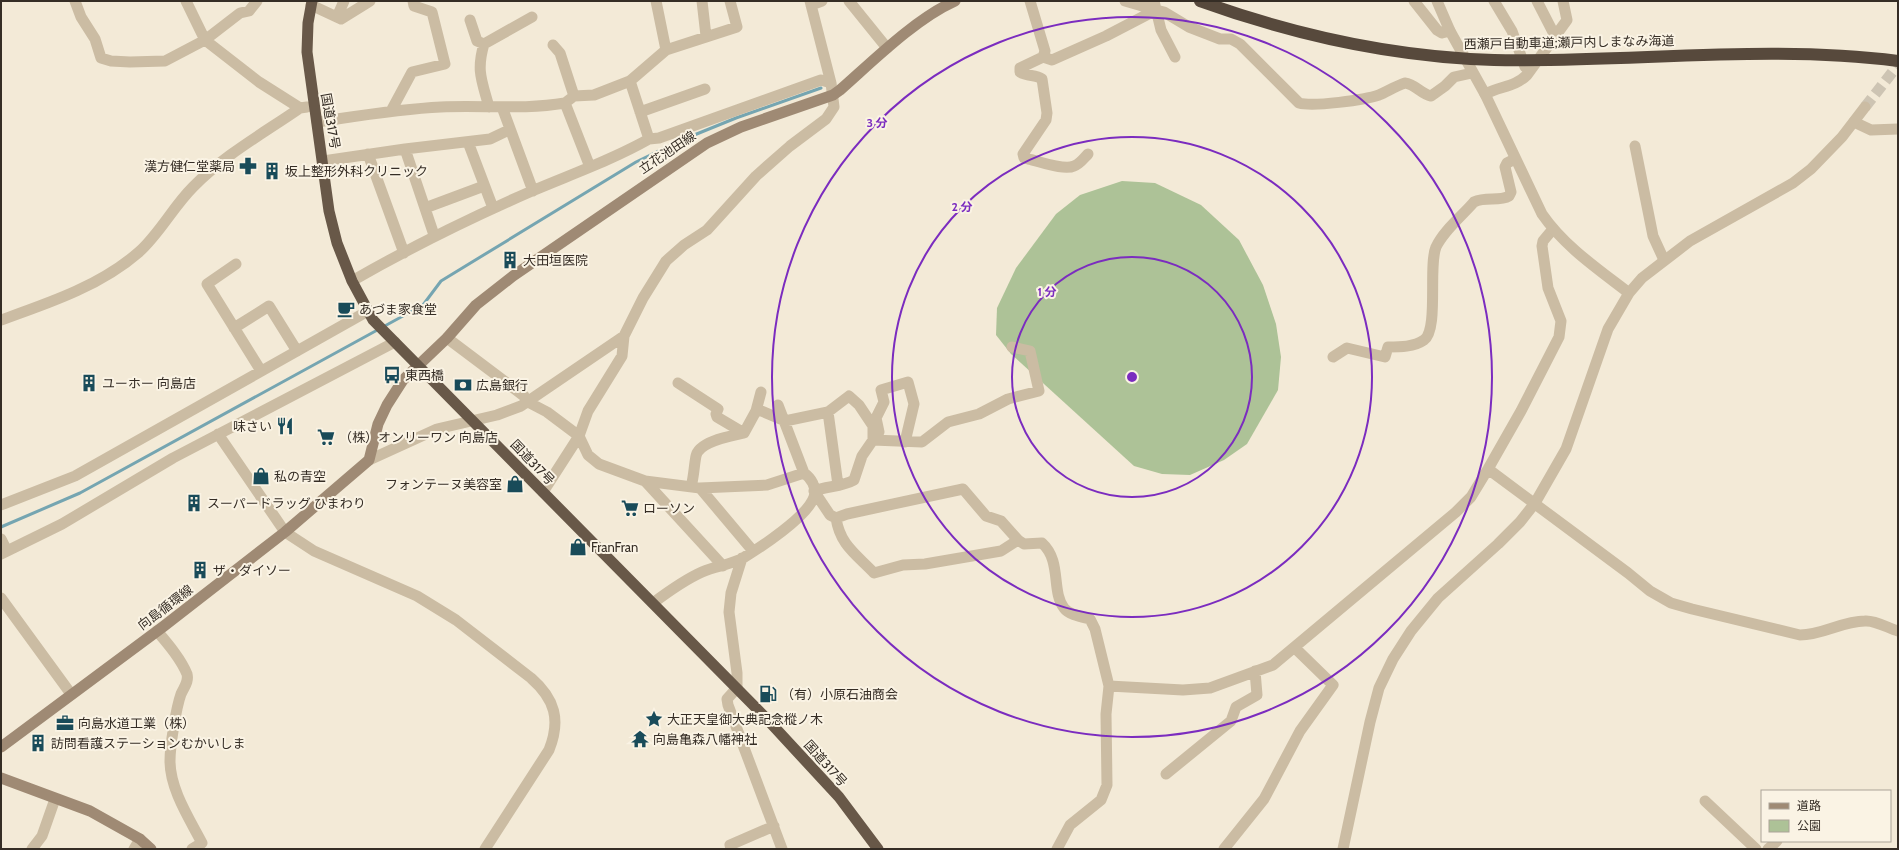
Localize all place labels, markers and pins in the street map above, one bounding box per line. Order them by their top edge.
pharmacy icon: 漢方健仁堂薬局 [238,156,258,176]
place label: 漢方健仁堂薬局 [144,158,235,174]
building icon: 坂上整形外科クリニック [262,161,282,181]
place label: 坂上整形外科クリニック [285,163,428,179]
building icon: 大田垣医院 [500,250,520,270]
place label: 大田垣医院 [523,252,588,268]
cafe icon: あづま家食堂 [336,299,356,319]
place label: あづま家食堂 [359,301,437,317]
bus stop icon: 東西橋 [382,365,402,385]
place label: 東西橋 [405,367,444,383]
centre of rings [1125,370,1139,384]
building icon: ユーホー 向島店 [79,373,99,393]
place label: ユーホー 向島店 [102,375,196,391]
bank icon: 広島銀行 [453,375,473,395]
place label: 広島銀行 [476,377,528,393]
restaurant icon: 味さい [275,416,295,436]
place label: 味さい [233,418,272,434]
supermarket icon: （株）オンリーワン 向島店 [316,427,336,447]
place label: （株）オンリーワン 向島店 [339,429,498,445]
shop icon: 私の青空 [251,466,271,486]
place label: 私の青空 [274,468,326,484]
shop icon: フォンテーヌ美容室 [505,474,525,494]
place label: フォンテーヌ美容室 [385,476,502,492]
building icon: スーパードラッグ ひまわり [184,493,204,513]
place label: スーパードラッグ ひまわり [207,495,366,511]
supermarket icon: ローソン [620,498,640,518]
place label: ローソン [643,500,695,516]
shop icon: FranFran [568,537,588,557]
place label: FranFran [591,539,638,555]
building icon: ザ・ダイソー [190,560,210,580]
place label: ザ・ダイソー [213,562,291,578]
fuel station icon: （有）小原石油商会 [758,684,778,704]
place label: （有）小原石油商会 [781,686,898,702]
place icon: 大正天皇御大典記念樅ノ木 [644,709,664,729]
place label: 大正天皇御大典記念樅ノ木 [667,711,823,727]
office icon: 向島水道工業（株） [55,713,75,733]
place label: 向島水道工業（株） [78,715,195,731]
temple icon: 向島亀森八幡神社 [630,729,650,749]
place label: 向島亀森八幡神社 [653,731,757,747]
building icon: 訪問看護ステーションむかいしま [28,733,48,753]
place label: 訪問看護ステーションむかいしま [51,735,246,751]

